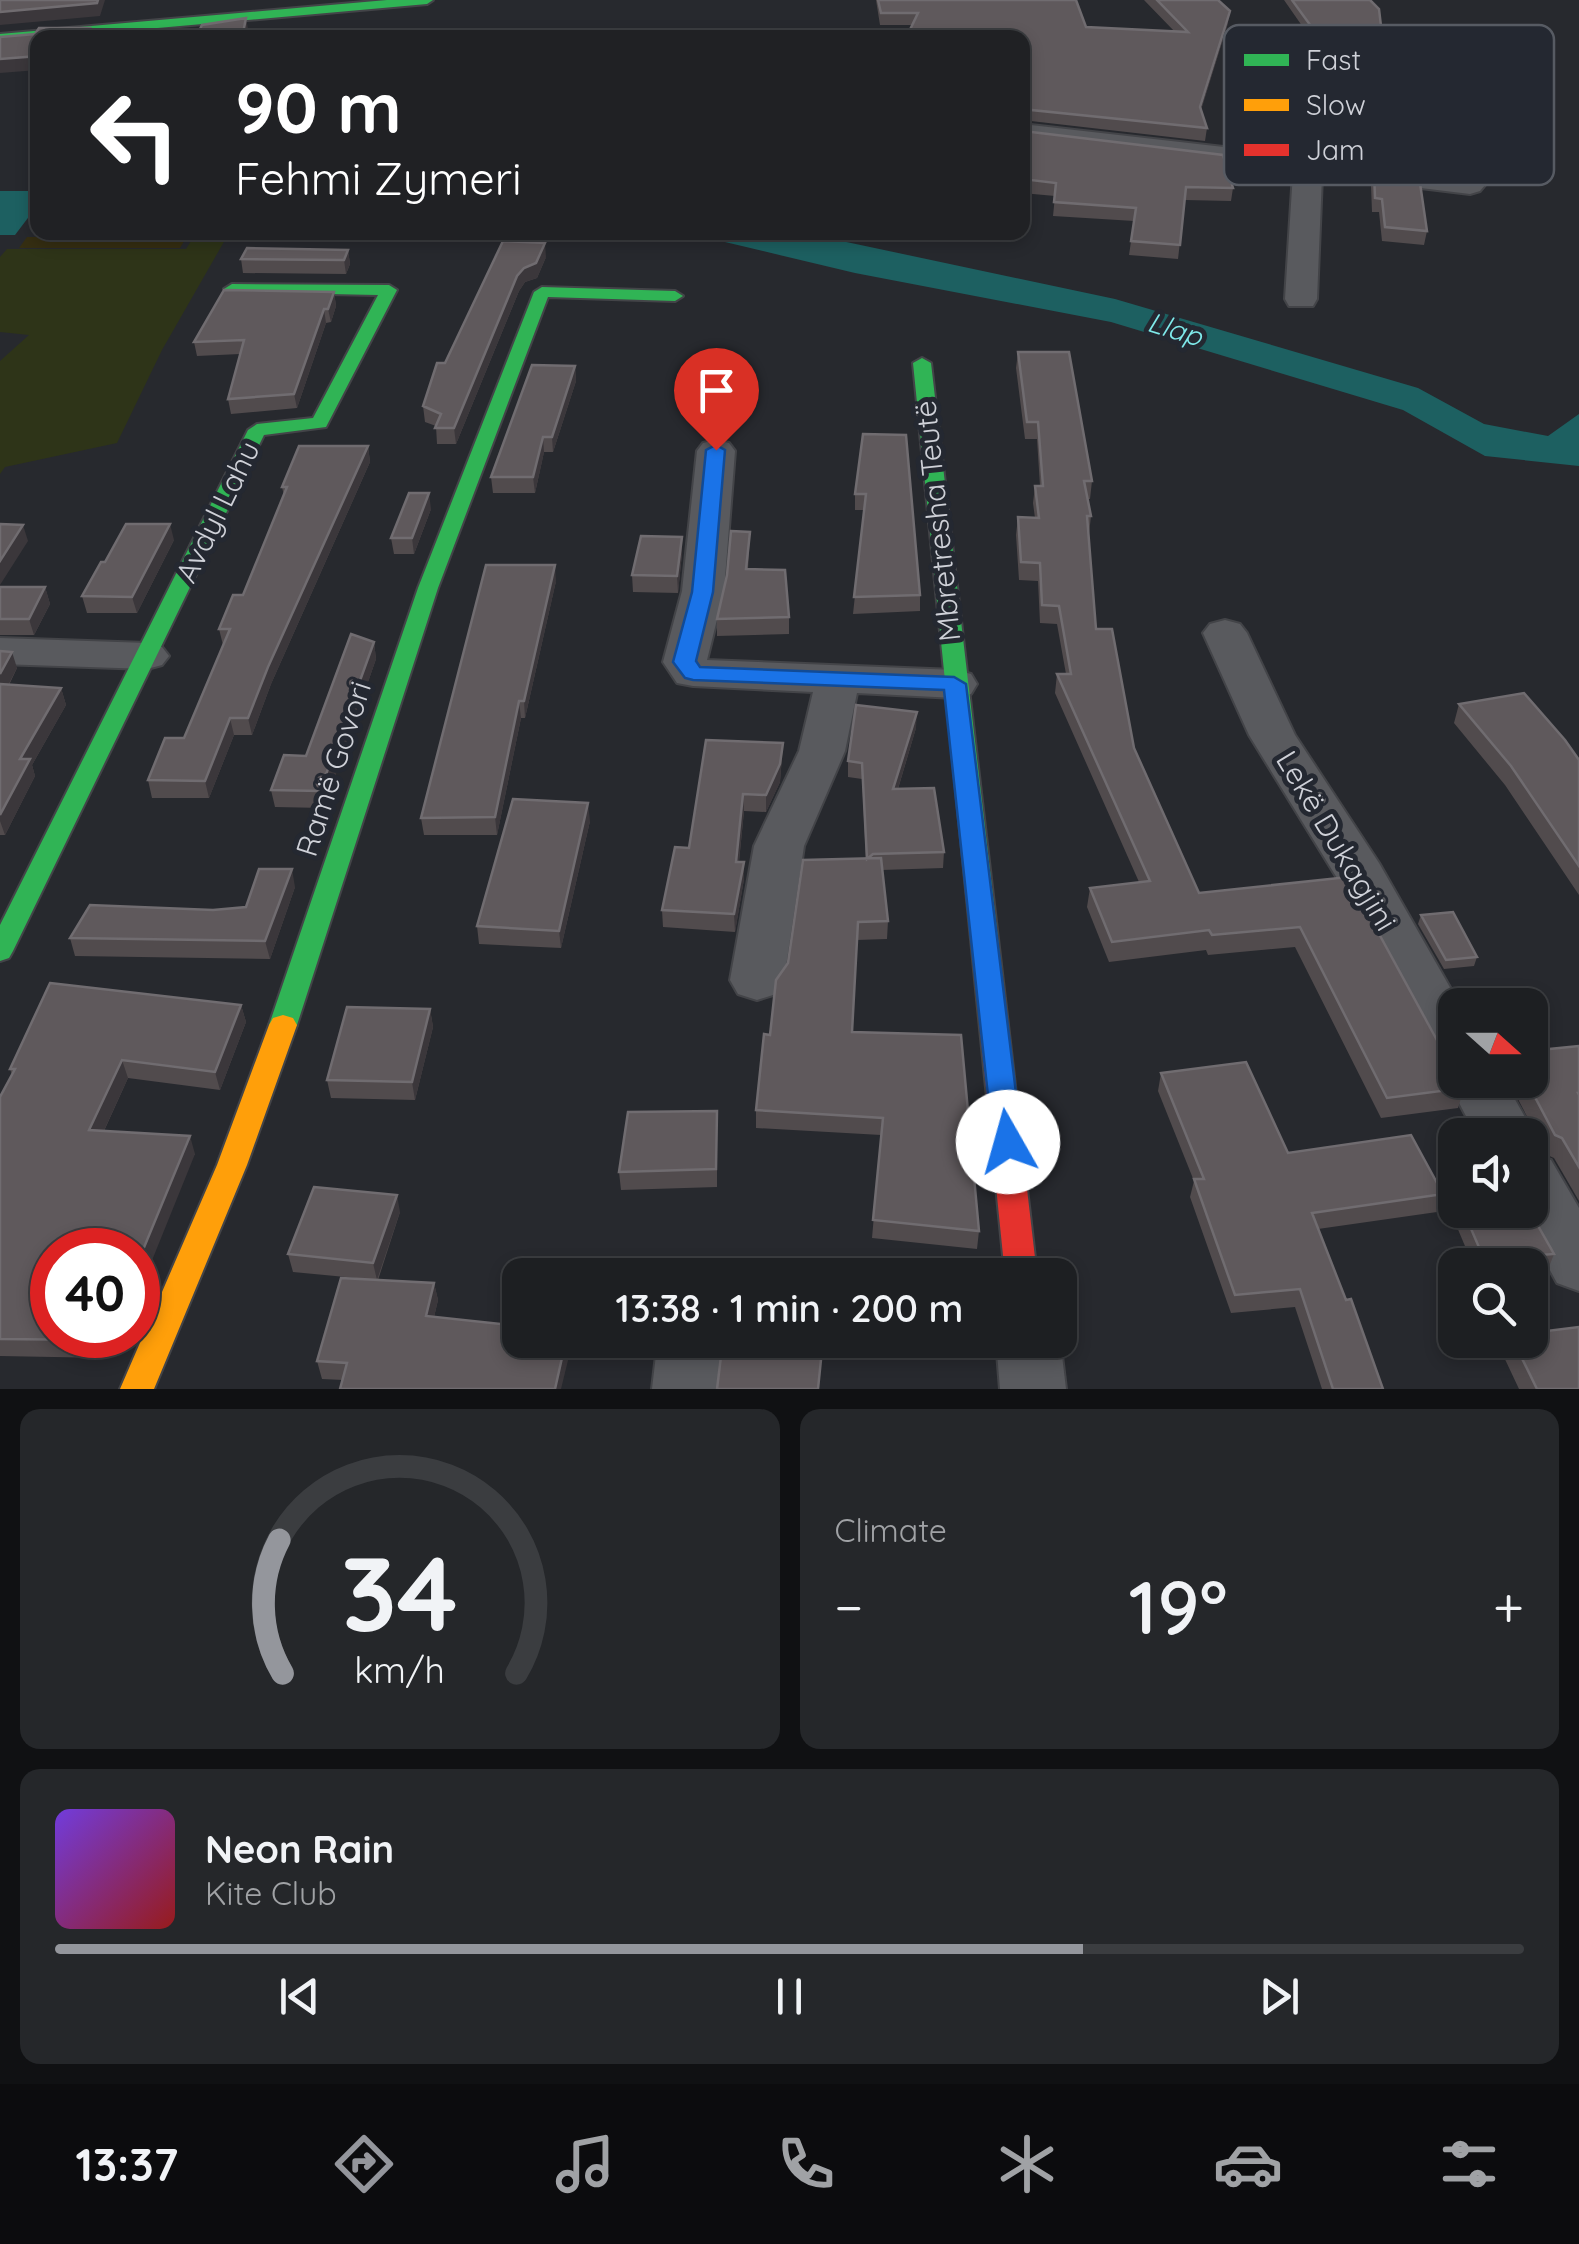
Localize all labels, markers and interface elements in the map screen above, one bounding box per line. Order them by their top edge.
legend [1224,25,1554,185]
text: Fast [1306,42,1361,77]
text: 90 m [235,63,402,151]
icon: left [70,70,200,200]
text: Slow [1306,87,1366,122]
text: Jam [1306,132,1365,167]
text: Fehmi Zymeri [235,150,522,206]
water label: Llap [1144,304,1208,354]
pin [674,348,759,451]
icon: arrive [689,363,744,418]
street label: Mbretresha Teutë [905,399,969,643]
street label: Avdyl Lahu [167,435,268,589]
street label: Ramë Govori [287,676,379,861]
street label: Lekë Dukagjini [1268,743,1406,937]
north arrow [1438,988,1548,1098]
map controls [1438,988,1548,1358]
position arrow [956,1090,1060,1194]
button: sound [1438,1118,1548,1228]
speed limit sign: 40 [30,1228,160,1358]
button: search [1438,1248,1548,1358]
text: 13:38 · 1 min · 200 m [616,1284,963,1332]
text: Climate [835,1510,947,1550]
text: 34 [341,1527,458,1657]
text: 19° [1129,1559,1228,1653]
text: − [835,1572,863,1641]
text: + [1493,1572,1524,1641]
text: km/h [354,1647,445,1692]
text: Neon Rain [205,1825,394,1873]
text: Kite Club [205,1873,337,1913]
icon: previous [272,1969,327,2024]
icon: pause [762,1969,817,2024]
icon: next [1252,1969,1307,2024]
icon: directions [329,2129,399,2199]
icon: music [550,2129,620,2199]
icon: phone [771,2129,841,2199]
icon: climate [992,2129,1062,2199]
icon: car [1213,2129,1283,2199]
icon: filters [1434,2129,1504,2199]
text: 13:37 [75,2136,178,2192]

